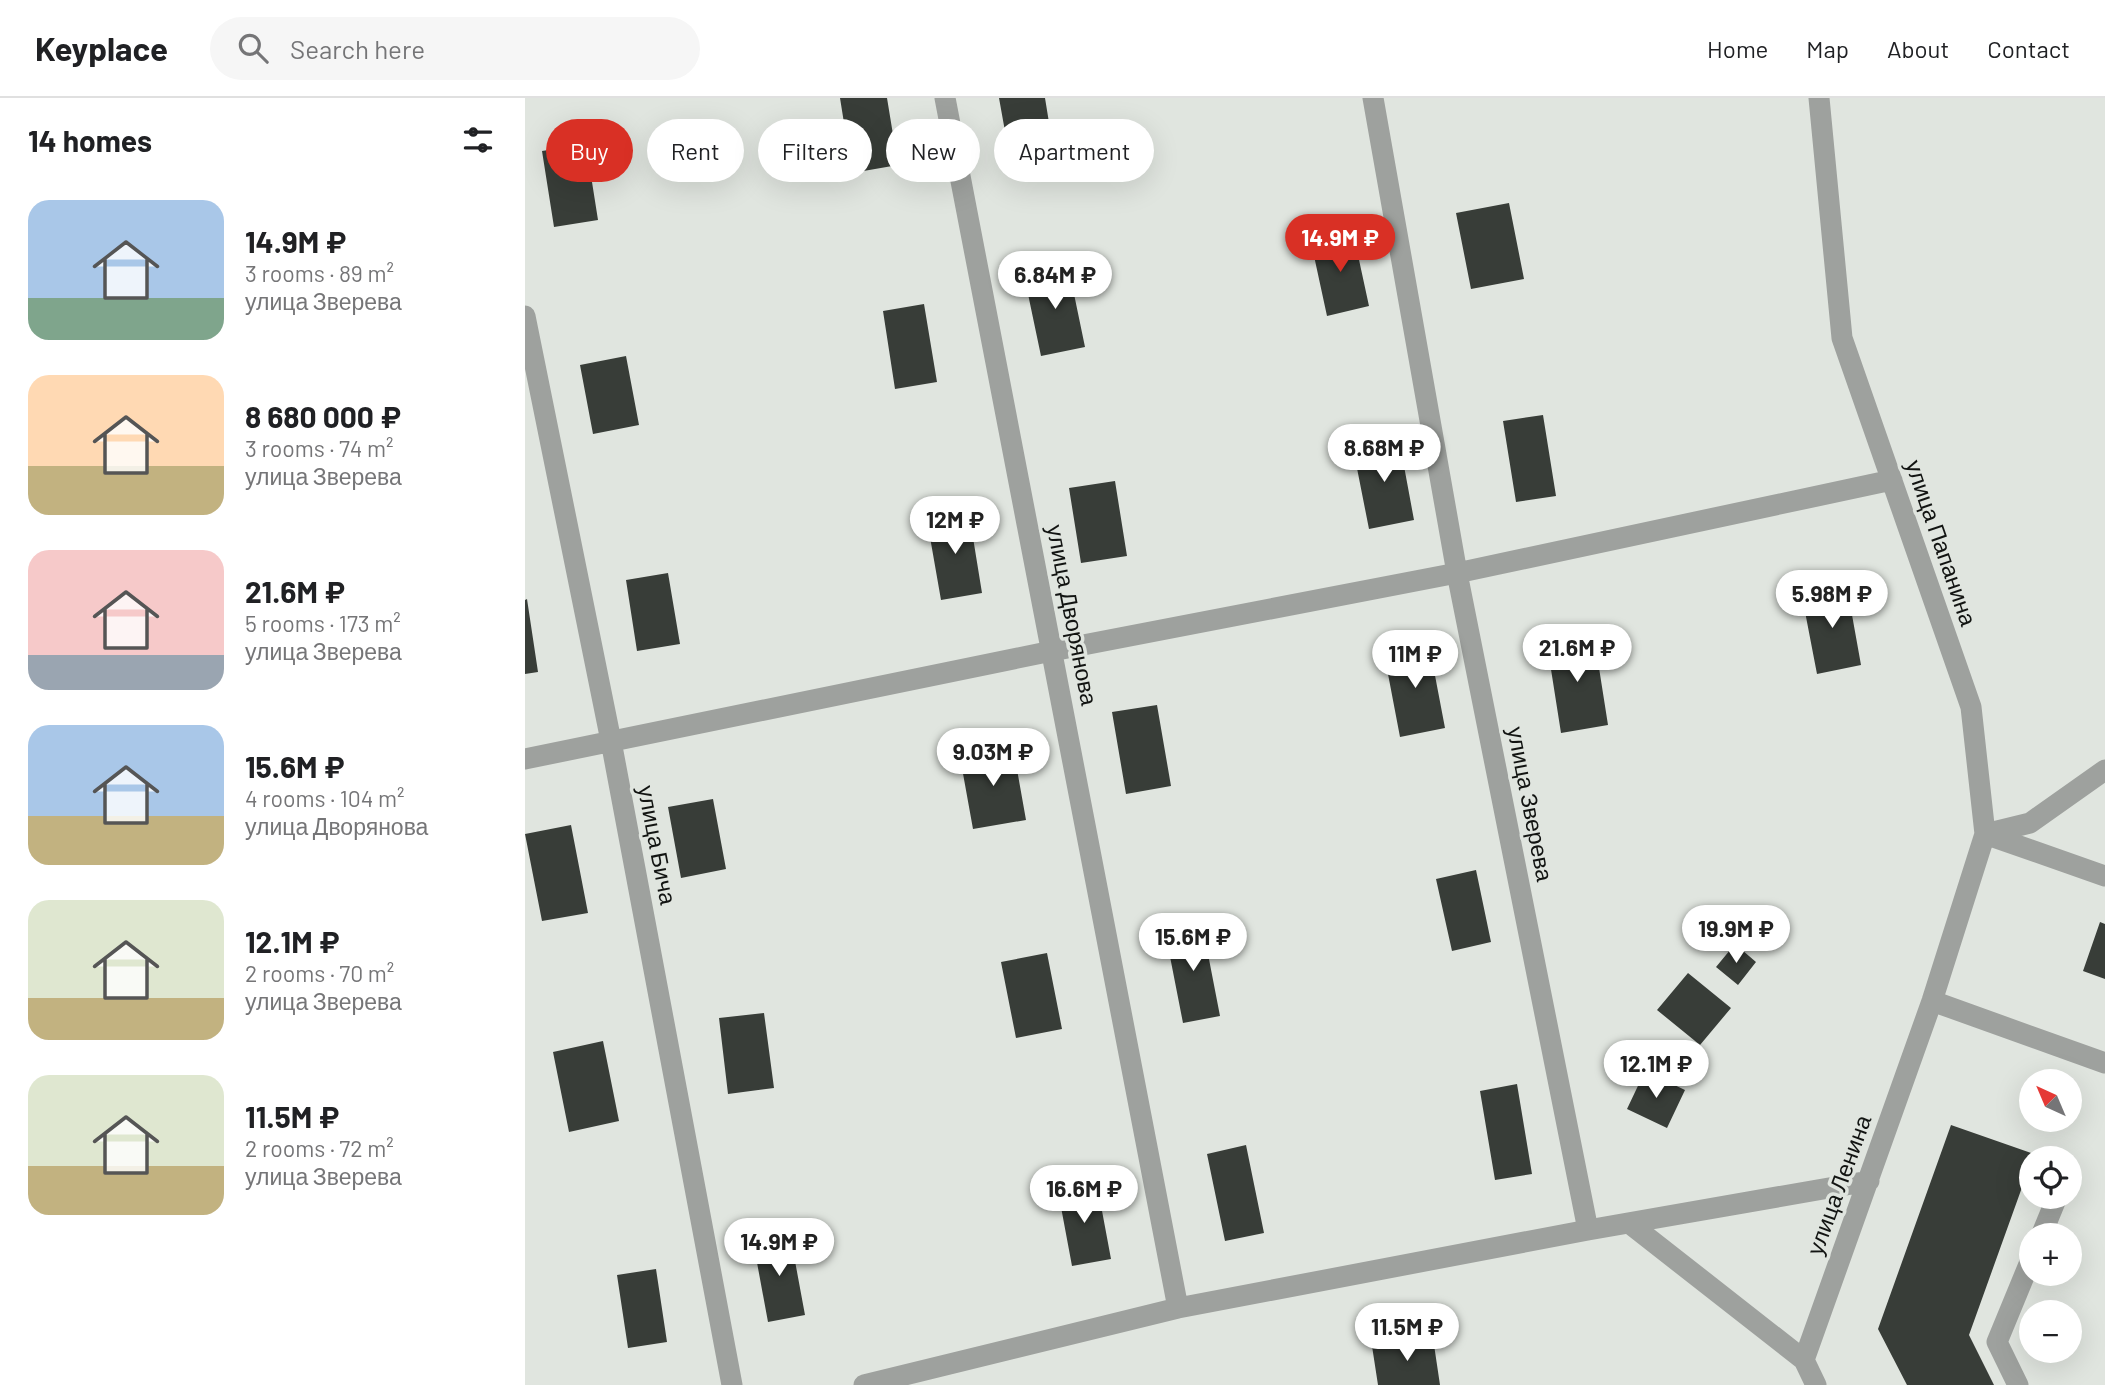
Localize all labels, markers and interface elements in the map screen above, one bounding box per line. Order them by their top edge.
search box [210,17,700,80]
text: Keyplace [35,28,168,68]
icon: search [234,29,272,67]
text: Search here [290,33,425,64]
text: Home [1707,34,1768,63]
text: Map [1806,34,1849,63]
text: About [1887,34,1949,63]
text: Contact [1987,34,2070,63]
chip: Buy [546,119,633,182]
chip: Rent [647,119,744,182]
chip: Filters [758,119,872,182]
chip: New [886,119,980,182]
chip: Apartment [994,119,1154,182]
icon: filters [459,121,497,159]
text: 14 homes [28,122,152,158]
pin: 14.9M ₽ [1275,214,1405,274]
text: 14.9M ₽ [245,223,346,259]
text: 14.9M ₽ [1301,223,1379,251]
icon: home [84,228,168,312]
pin: 6.84M ₽ [990,252,1120,311]
text: 3 rooms · 89 m² [245,259,394,287]
text: 6.84M ₽ [1014,260,1096,288]
text: улица Зверева [245,287,402,315]
text: 8 680 000 ₽ [245,398,401,434]
icon: home [84,403,168,487]
pin: 8.68M ₽ [1319,424,1449,484]
text: 8.68M ₽ [1344,433,1424,461]
text: 3 rooms · 74 m² [245,434,394,462]
street label: улица Папанина [1900,456,1983,629]
text: улица Зверева [245,462,402,490]
pin: 12M ₽ [906,496,1004,556]
text: 12M ₽ [926,505,984,533]
street label: улица Дворянова [1042,522,1104,708]
pin: 5.98M ₽ [1767,570,1897,630]
text: 21.6M ₽ [245,573,345,609]
icon: home [84,578,168,662]
text: 5.98M ₽ [1792,579,1872,607]
text: 5 rooms · 173 m² [245,609,401,637]
pin: 21.6M ₽ [1512,624,1642,684]
pin: 11M ₽ [1366,630,1464,690]
text: 21.6M ₽ [1539,633,1615,661]
text: улица Зверева [245,637,402,665]
text: 11M ₽ [1388,639,1442,667]
street label: улица Зверева [1502,724,1560,884]
pin: 9.03M ₽ [928,728,1058,788]
text: 9.03M ₽ [953,737,1033,765]
text: 15.6M ₽ [245,748,344,784]
icon: home [84,753,168,837]
street label: улица Бича [633,783,683,907]
text: 4 rooms · 104 m² [245,784,405,812]
text: улица Дворянова [245,812,428,840]
pin: 19.9M ₽ [1671,906,1801,965]
pin: 15.6M ₽ [1128,914,1258,973]
text: 19.9M ₽ [1698,914,1774,942]
text: 15.6M ₽ [1155,922,1231,950]
text: 12.1M ₽ [245,923,340,959]
icon: home [84,928,168,1012]
text: 2 rooms · 70 m² [245,959,394,987]
text: улица Зверева [245,987,402,1015]
pin: 12.1M ₽ [1591,1040,1721,1100]
text: 12.1M ₽ [1620,1049,1692,1077]
north arrow [2019,1069,2083,1132]
map controls [2019,1069,2082,1363]
text: 11.5M ₽ [245,1098,339,1134]
icon: home [84,1103,168,1187]
street label: улица Ленина [1800,1111,1876,1258]
text: 2 rooms · 72 m² [245,1134,394,1162]
button: locate [2019,1146,2082,1209]
text: улица Зверева [245,1162,402,1190]
pin: 16.6M ₽ [1019,1166,1149,1225]
text: 16.6M ₽ [1046,1174,1122,1202]
pin: 14.9M ₽ [714,1218,844,1278]
button: + [2019,1223,2082,1286]
text: 14.9M ₽ [740,1227,818,1255]
button: − [2019,1300,2082,1363]
pin: 11.5M ₽ [1342,1304,1472,1363]
text: 11.5M ₽ [1371,1312,1443,1340]

